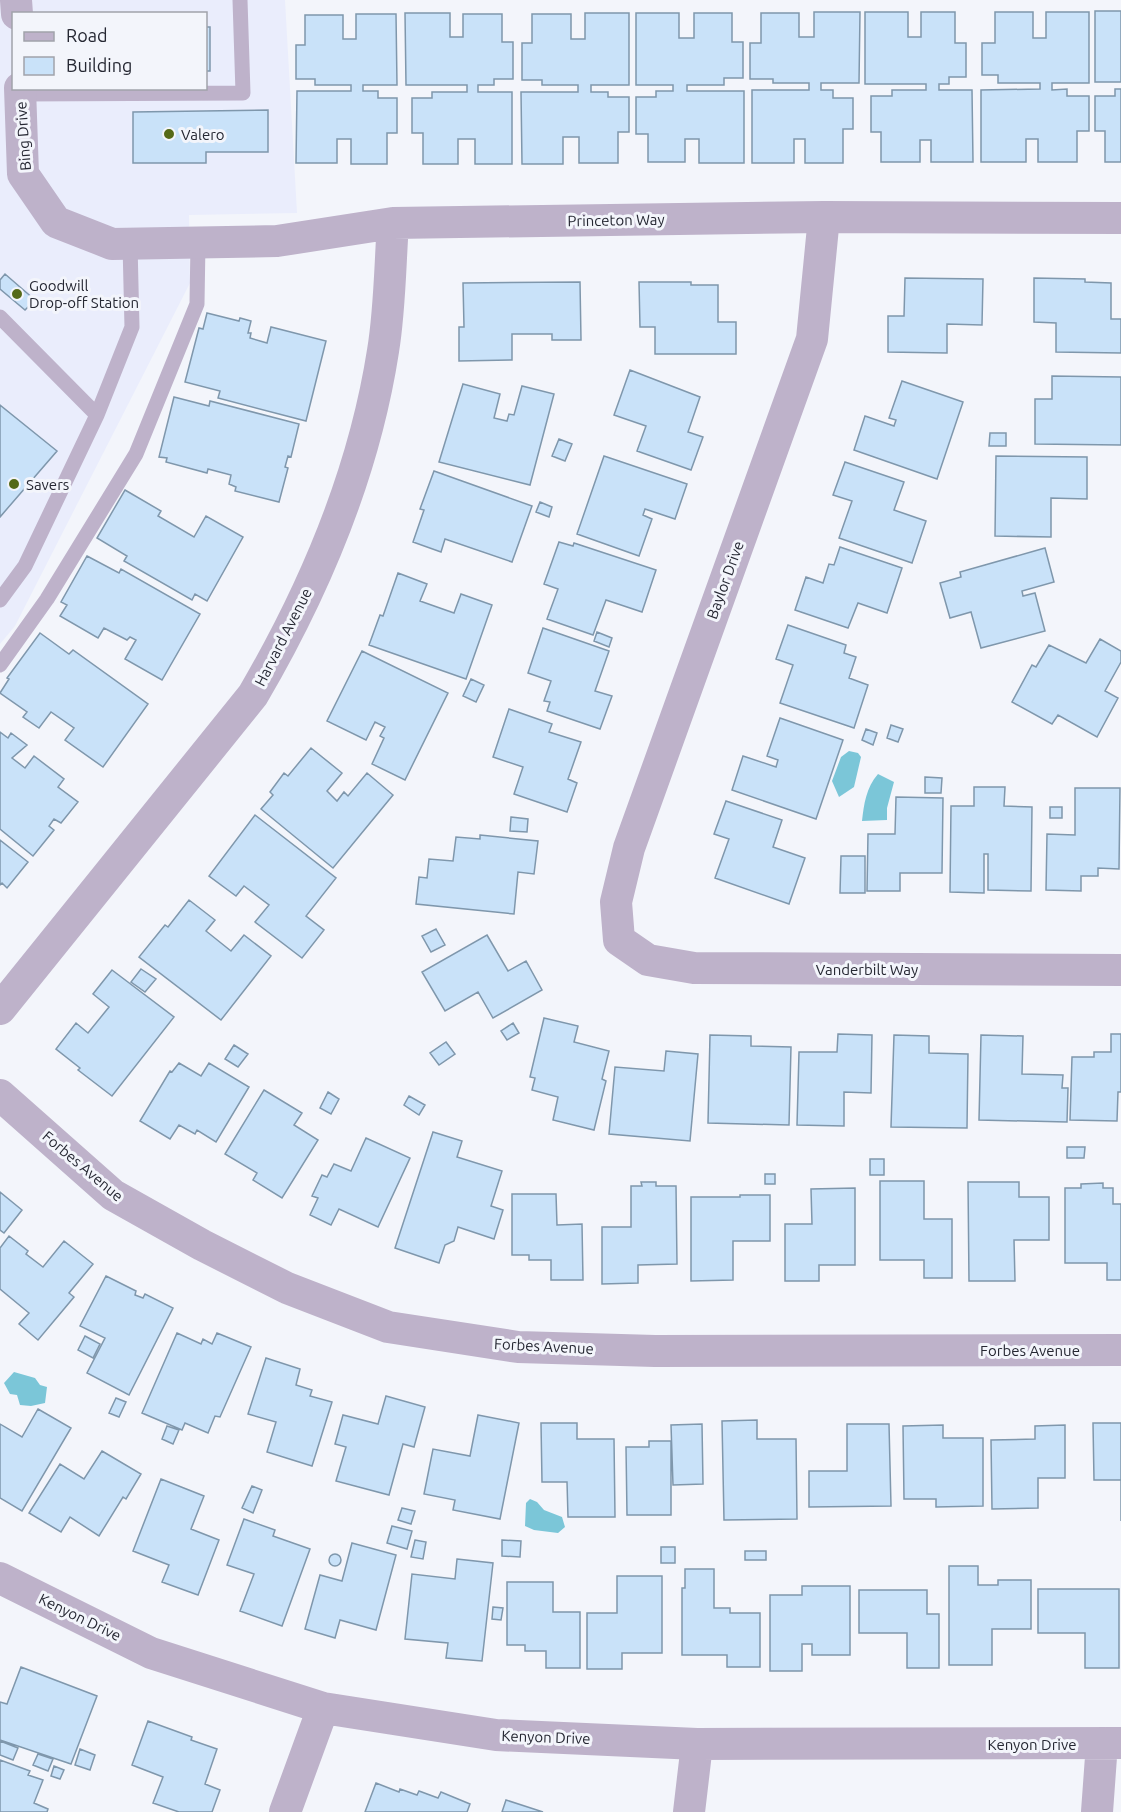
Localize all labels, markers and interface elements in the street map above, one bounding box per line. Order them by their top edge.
legend [12,12,207,90]
text: Road [66,25,108,45]
text: Building [66,55,132,75]
street label: Bing Drive [12,101,34,171]
place label: Valero [181,126,225,143]
marker: Valero [162,127,176,141]
street label: Princeton Way [567,211,665,229]
place label: Goodwill Drop-off Station [29,277,139,311]
marker: Goodwill Drop-off Station [10,287,24,301]
place label: Savers [26,476,69,493]
marker: Savers [7,477,21,491]
street label: Baylor Drive [703,539,747,621]
street label: Harvard Avenue [251,585,315,689]
street label: Vanderbilt Way [816,961,918,978]
street label: Forbes Avenue [39,1127,127,1205]
street label: Forbes Avenue [494,1335,594,1357]
street label: Forbes Avenue [980,1342,1080,1359]
street label: Kenyon Drive [36,1590,124,1644]
street label: Kenyon Drive [501,1727,591,1747]
street label: Kenyon Drive [987,1736,1077,1753]

